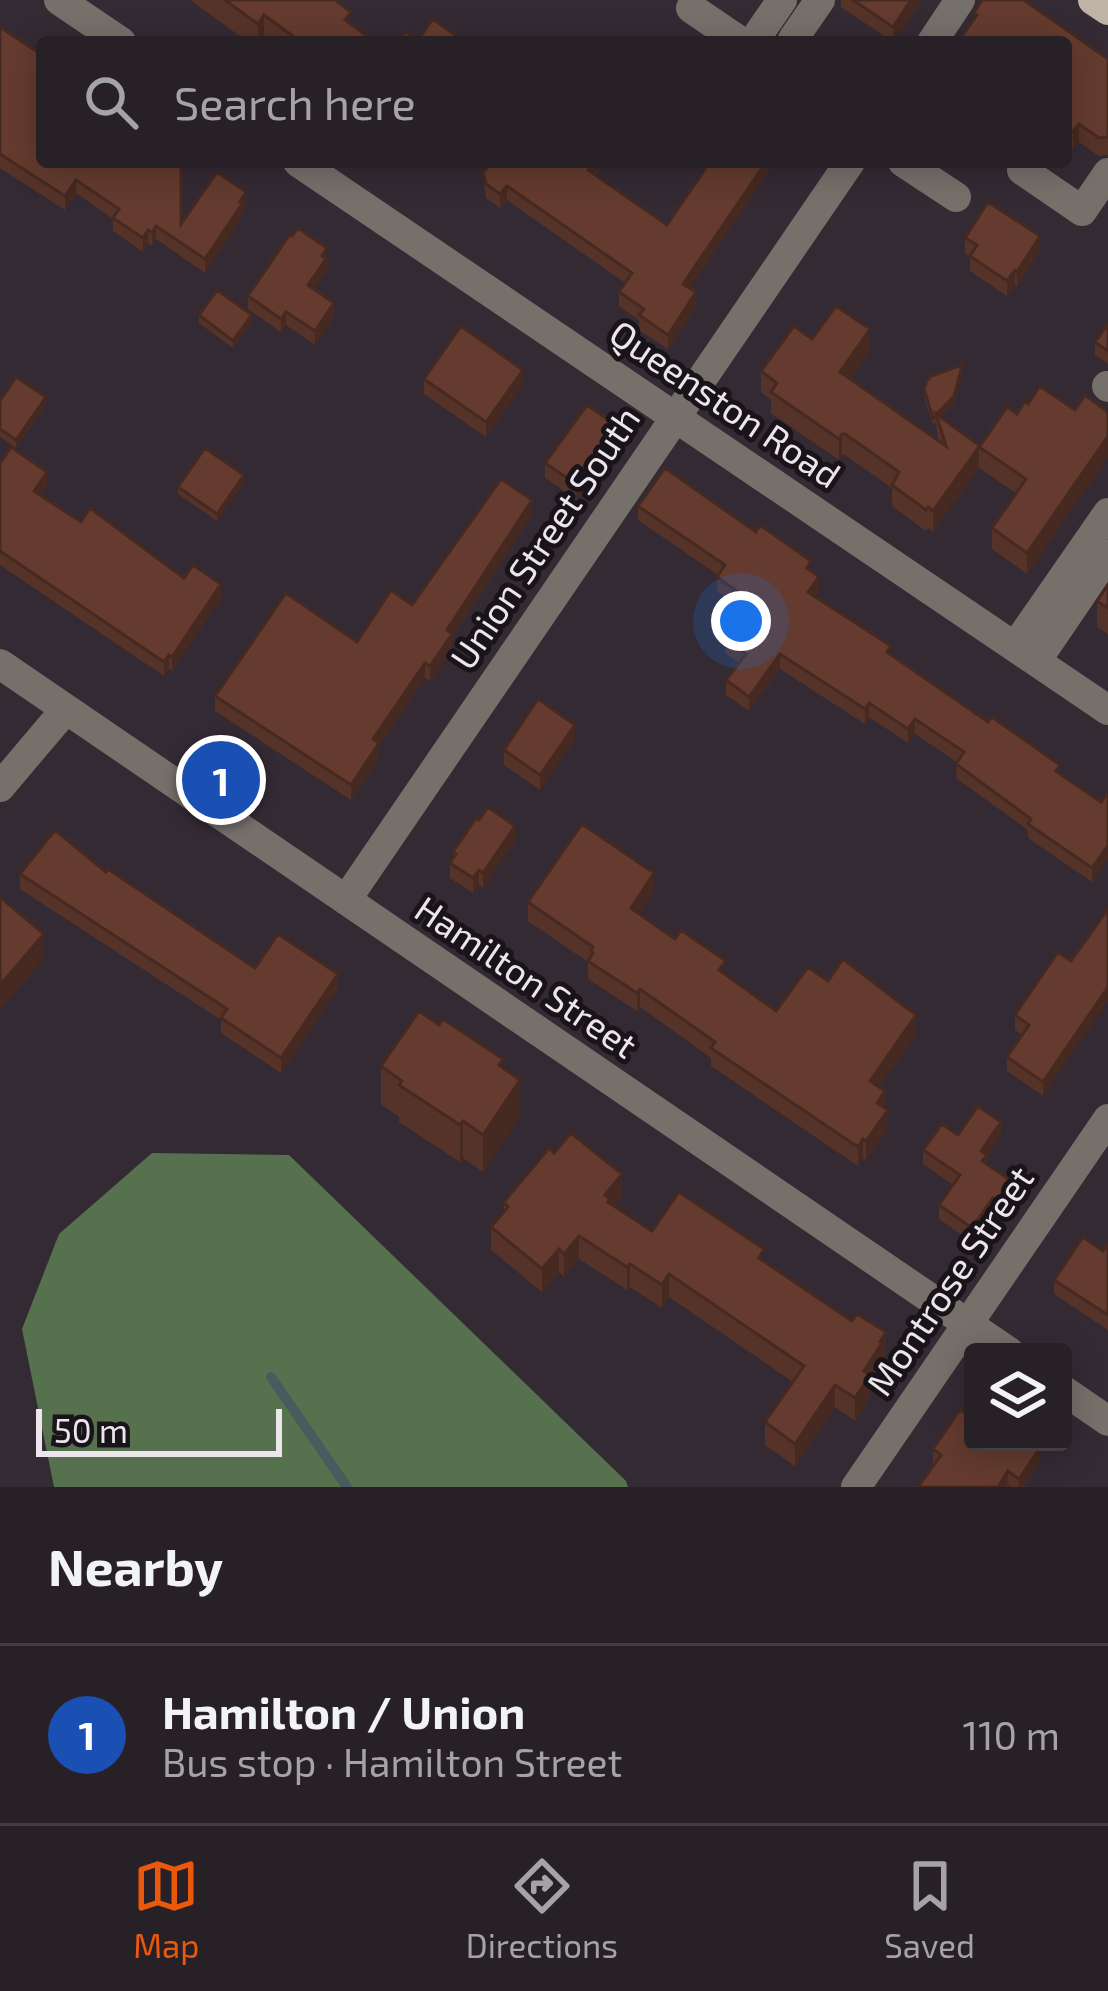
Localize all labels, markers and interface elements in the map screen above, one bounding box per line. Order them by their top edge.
search box [36,36,1072,168]
icon: search [78,69,144,135]
text: Search here [174,75,416,129]
street label: Queenston Road [603,310,849,496]
street label: Union Street South [440,398,647,676]
your location [711,591,771,651]
pin: 1 [182,735,260,825]
street label: Hamilton Street [408,886,646,1066]
street label: Montrose Street [856,1158,1041,1403]
map controls [964,1343,1072,1451]
button: layers [964,1343,1072,1451]
scale bar [36,1403,282,1456]
text: 50 m [54,1410,128,1450]
text: Nearby [48,1535,223,1596]
text: Hamilton / Union [162,1684,525,1738]
text: 1 [79,1711,95,1758]
text: 110 m [963,1711,1060,1758]
text: Bus stop · Hamilton Street [162,1738,622,1785]
tab: Map [133,1853,199,1965]
tab: Directions [466,1853,618,1965]
tab: Saved [884,1853,975,1965]

